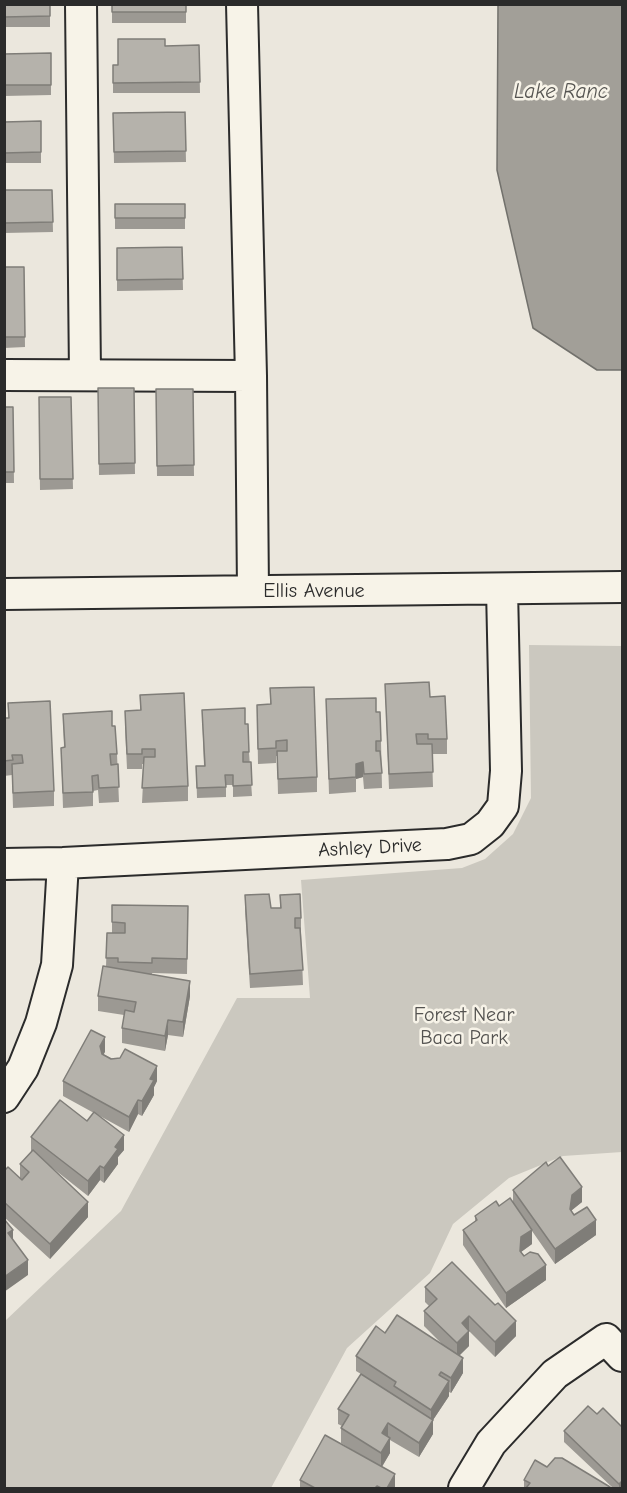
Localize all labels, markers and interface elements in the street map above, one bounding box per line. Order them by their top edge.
water label: Lake Ranc [514,79,608,105]
street label: Ellis Avenue [263,579,365,603]
street label: Ashley Drive [318,833,422,863]
park label: Forest Near Baca Park [414,1003,514,1050]

